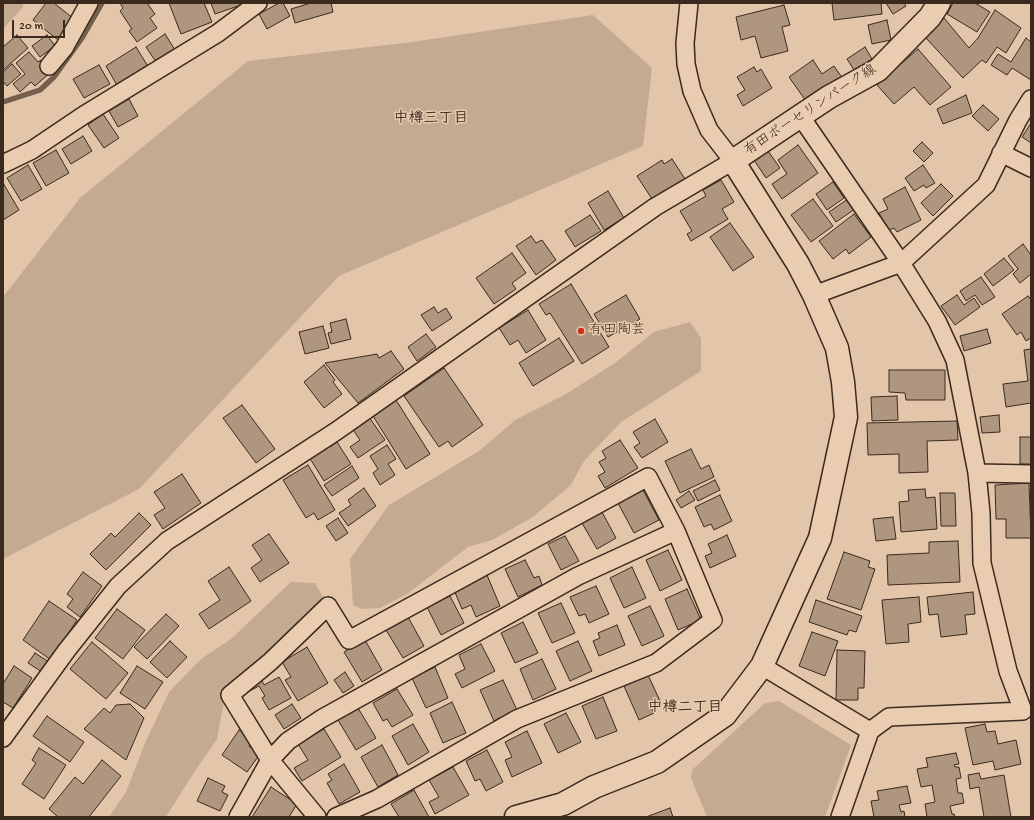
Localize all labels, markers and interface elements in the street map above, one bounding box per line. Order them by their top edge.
scale bar [14,12,67,38]
text: 20 m [19,20,43,34]
street label: 有田ポーセリンパーク線 [742,62,880,160]
district label: 中樽三丁目 [394,111,468,129]
place label: 有田陶芸 [589,323,645,339]
marker: 有田陶芸 [576,326,586,336]
district label: 中樽二丁目 [648,700,722,718]

